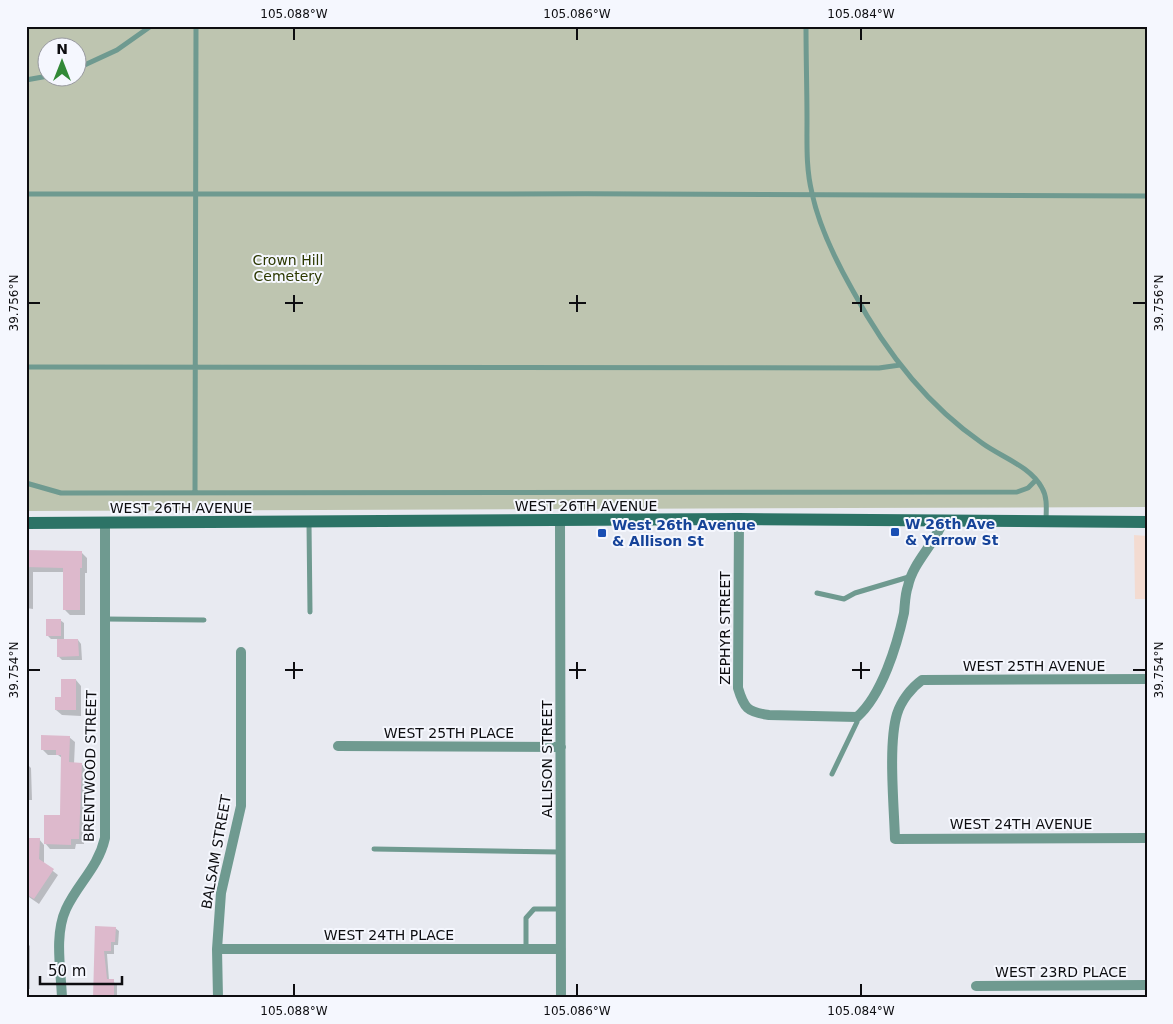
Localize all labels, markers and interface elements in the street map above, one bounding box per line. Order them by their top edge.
text: 105.088°W [260,7,328,21]
text: 105.086°W [543,7,611,21]
text: 105.084°W [827,7,895,21]
north arrow [38,38,88,88]
text: N [56,41,68,57]
park label: Crown Hill Cemetery [253,252,323,284]
text: 39.756°N [7,275,21,331]
text: 39.756°N [1152,275,1166,331]
street label: WEST 26TH AVENUE [515,498,657,514]
street label: WEST 26TH AVENUE [110,500,252,516]
place label: W 26th Ave & Yarrow St [905,516,999,548]
place label: West 26th Avenue & Allison St [612,517,756,549]
marker: W 26th Ave & Yarrow St [889,526,901,538]
marker: West 26th Avenue & Allison St [596,527,608,539]
street label: ZEPHYR STREET [717,571,733,685]
text: 39.754°N [7,642,21,698]
text: 39.754°N [1152,642,1166,698]
street label: WEST 25TH AVENUE [963,658,1105,674]
street label: BRENTWOOD STREET [81,690,99,842]
street label: ALLISON STREET [539,700,555,818]
street label: WEST 25TH PLACE [384,725,514,741]
street label: BALSAM STREET [198,793,234,910]
street label: WEST 24TH AVENUE [950,816,1092,832]
street label: WEST 24TH PLACE [324,927,454,943]
scale bar [40,954,122,986]
text: 50 m [48,962,86,980]
street label: WEST 23RD PLACE [995,964,1127,980]
text: 105.088°W [260,1004,328,1018]
text: 105.086°W [543,1004,611,1018]
text: 105.084°W [827,1004,895,1018]

